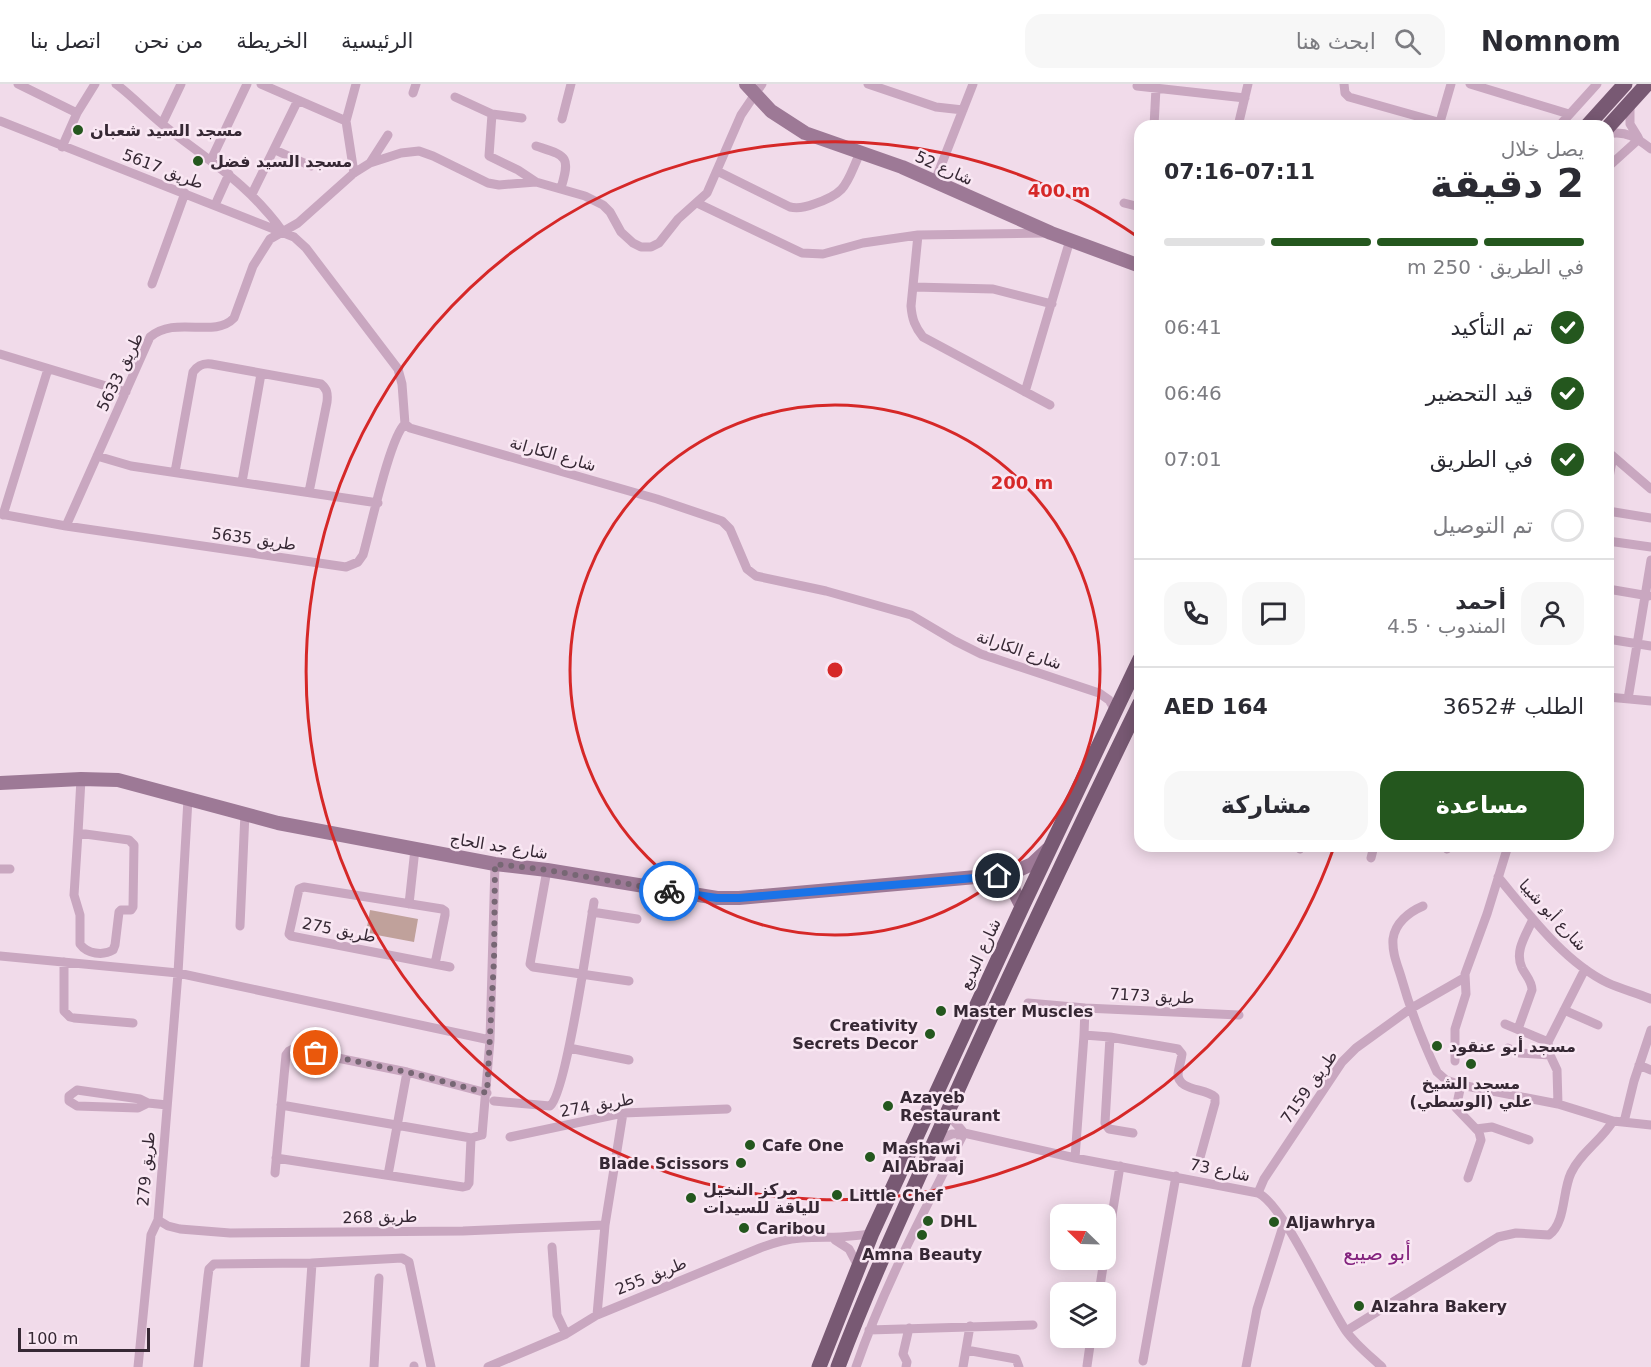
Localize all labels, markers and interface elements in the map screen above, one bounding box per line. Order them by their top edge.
search box [1025,14,1445,68]
icon: search [1391,25,1424,58]
text: Nomnom [1481,25,1621,58]
text: اتصل بنا [30,29,101,53]
text: من نحن [134,29,203,53]
text: الخريطة [236,29,308,53]
text: الرئيسية [341,29,413,53]
text: ابحث هنا [1296,29,1376,54]
place label: مسجد السيد شعبان [90,121,243,140]
marker: مسجد السيد شعبان [71,123,85,137]
text: يصل خلال [1501,137,1584,161]
street label: طريق 5617 [119,145,206,194]
street label: شارع 52 [912,147,976,190]
place label: مسجد السيد فضل [210,152,352,171]
marker: مسجد السيد فضل [191,154,205,168]
text: 07:11–07:16 [1164,159,1315,184]
text: 2 دقيقة [1430,161,1584,206]
text: 400 m [1028,180,1090,201]
text: في الطريق · 250 m [1407,255,1584,279]
icon: check [1551,311,1584,344]
text: 06:41 [1164,315,1222,339]
text: تم التأكيد [1450,315,1533,340]
street label: طريق 5633 [93,330,148,415]
icon: check [1551,377,1584,410]
text: 06:46 [1164,381,1222,405]
text: قيد التحضير [1426,381,1533,406]
street label: شارع الكارانة [507,433,598,476]
icon: check [1551,443,1584,476]
text: 07:01 [1164,447,1222,471]
text: في الطريق [1430,447,1533,472]
text: 200 m [991,472,1053,493]
text: تم التوصيل [1432,513,1533,538]
street label: طريق 5635 [210,524,297,555]
button: phone [1164,582,1227,645]
button: chat [1242,582,1305,645]
button: person [1521,582,1584,645]
text: أحمد [1455,589,1506,614]
text: المندوب · 4.5 [1387,614,1506,638]
street label: شارع الكارانة [974,627,1064,674]
centre of rings [825,660,845,680]
text: AED 164 [1164,694,1268,719]
text: الطلب #3652 [1443,694,1584,719]
button: مشاركة [1164,771,1368,840]
button: مساعدة [1380,771,1584,840]
street label: شارع جد الحاج [449,829,549,864]
pin [972,850,1023,901]
icon: home [981,859,1014,892]
courier [639,861,699,921]
icon: bike [653,875,686,908]
street label: شارع أبو شيبا [1514,875,1592,955]
street label: طريق 275 [300,914,378,947]
street label: شارع البديع [955,915,1006,993]
street label: طريق 7173 [1109,984,1195,1009]
place label: Master Muscles [953,1002,1093,1021]
marker: Master Muscles [934,1004,948,1018]
place label: Creativity Secrets Decor [792,1016,919,1053]
pin [290,1027,341,1078]
marker: Creativity Secrets Decor [923,1027,937,1041]
icon: bag [299,1036,332,1069]
place label: مسجد أبو عنقود [1449,1036,1576,1056]
marker: مسجد أبو عنقود [1430,1039,1444,1053]
street label: طريق 7159 [1277,1047,1342,1128]
marker: مسجد الشيخ علي (الوسطي) [1464,1057,1478,1071]
place label: مسجد الشيخ علي (الوسطي) [1410,1074,1532,1112]
place label: Azayeb Restaurant [900,1088,1001,1125]
street label: طريق 274 [558,1089,636,1122]
marker: Azayeb Restaurant [881,1099,895,1113]
street label: طريق 279 [133,1131,160,1207]
place label: Cafe One [762,1136,844,1155]
marker: Cafe One [743,1138,757,1152]
place label: Mashawi Al Abraaj [882,1139,964,1176]
marker: Mashawi Al Abraaj [863,1150,877,1164]
place label: Blade Scissors [599,1154,729,1173]
street label: شارع 73 [1188,1155,1252,1186]
marker: Blade Scissors [734,1156,748,1170]
place label: مركز النخيل للياقة للسيدات [703,1180,820,1217]
place label: Little Chef [849,1186,944,1205]
marker: Little Chef [830,1188,844,1202]
marker: مركز النخيل للياقة للسيدات [684,1191,698,1205]
north arrow [1050,1204,1116,1270]
map controls [1050,1204,1116,1348]
street label: طريق 268 [342,1207,418,1228]
place label: DHL [940,1212,977,1231]
place label: Aljawhrya [1286,1213,1375,1232]
marker: DHL [921,1214,935,1228]
marker: Aljawhrya [1267,1215,1281,1229]
place label: Caribou [756,1219,826,1238]
marker: Caribou [737,1221,751,1235]
marker: Amna Beauty [915,1228,929,1242]
district label: أبو صيبع [1343,1240,1411,1265]
place label: Amna Beauty [862,1245,983,1264]
street label: طريق 255 [613,1253,690,1300]
button: layers [1050,1282,1116,1348]
place label: Alzahra Bakery [1371,1297,1508,1316]
marker: Alzahra Bakery [1352,1299,1366,1313]
scale bar [18,1325,150,1352]
text: 100 m [27,1329,78,1348]

